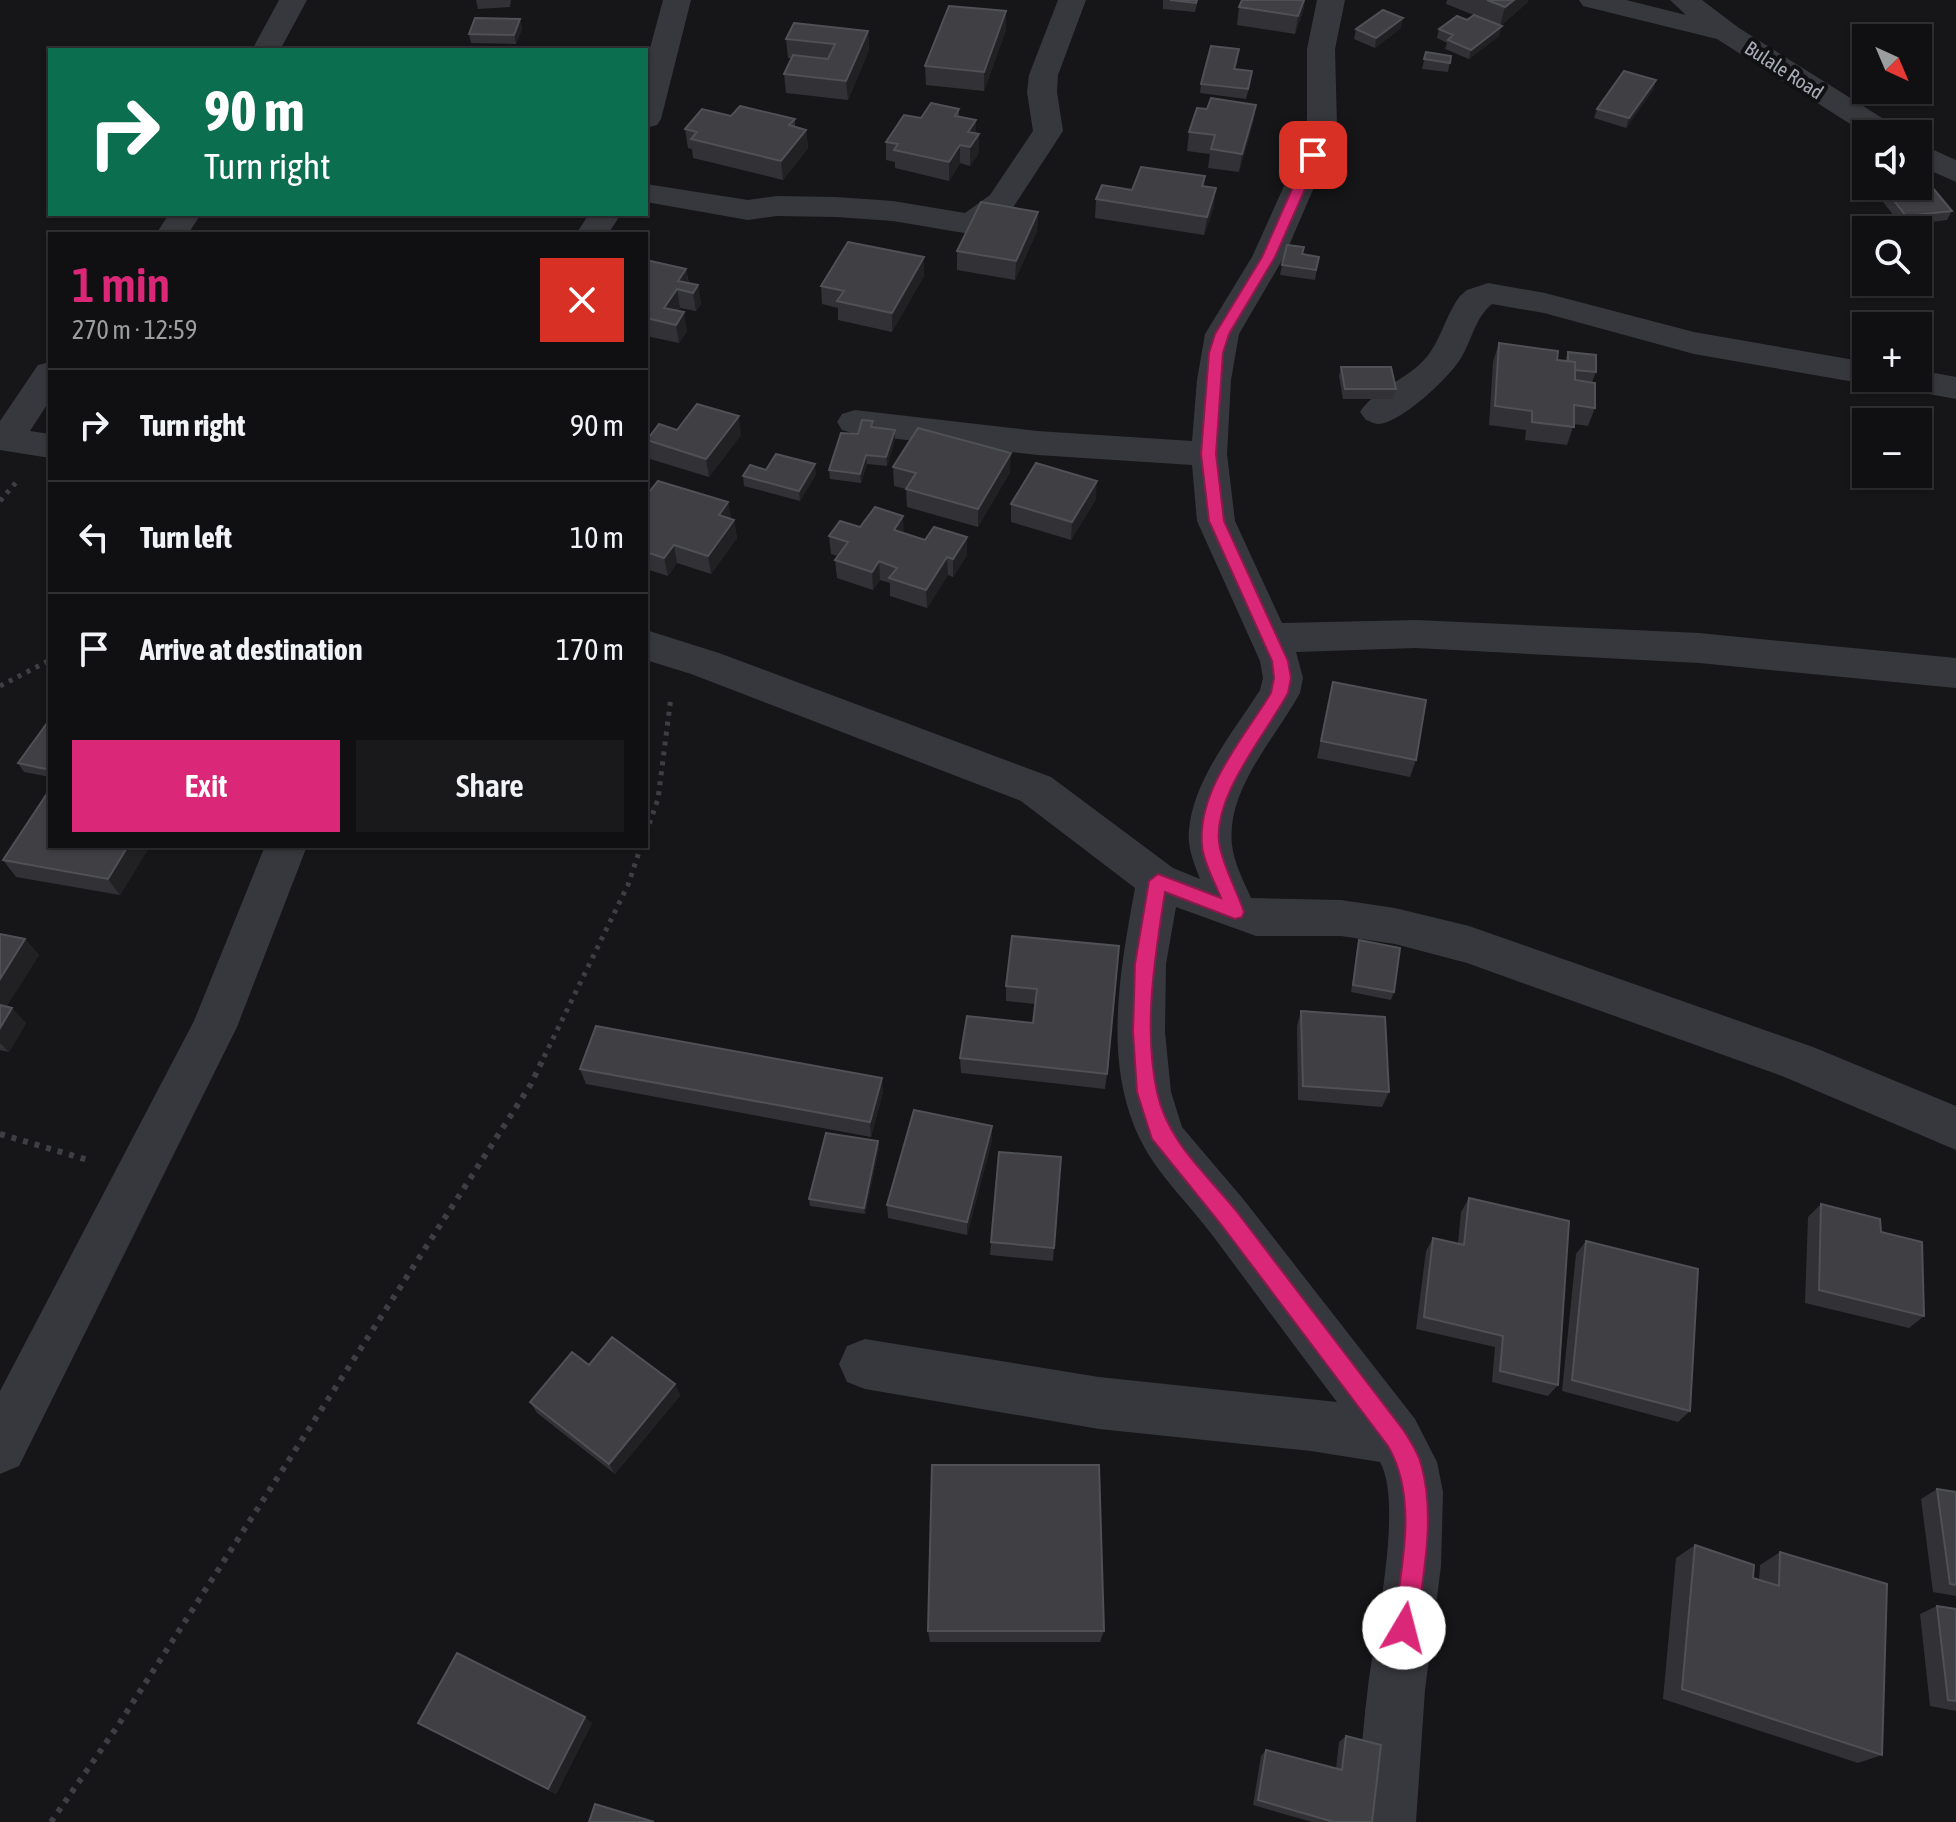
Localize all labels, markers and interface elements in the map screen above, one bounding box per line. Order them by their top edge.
north arrow [1852,24,1932,104]
map controls [1852,24,1932,488]
street label: Bulale Road [1741,36,1828,103]
text: 90 m [204,79,305,143]
icon: right [72,80,176,184]
button: sound [1852,120,1932,200]
pin [1279,121,1347,189]
icon: arrive [1291,133,1335,177]
text: Turn right [204,145,331,187]
button: search [1852,216,1932,296]
text: 1 min [72,257,170,312]
button: close [540,258,624,342]
button: + [1852,312,1932,392]
text: 270 m · 12:59 [72,315,197,345]
icon: right [72,403,116,447]
text: Turn right [140,408,246,442]
text: 90 m [570,408,624,442]
button: − [1852,408,1932,488]
icon: left [72,515,116,559]
text: Turn left [140,520,232,554]
text: 10 m [570,520,624,554]
icon: arrive [72,627,116,671]
text: Arrive at destination [140,632,362,666]
text: 170 m [556,632,624,666]
button: Exit [72,740,340,832]
button: Share [356,740,624,832]
position arrow [1362,1586,1446,1670]

